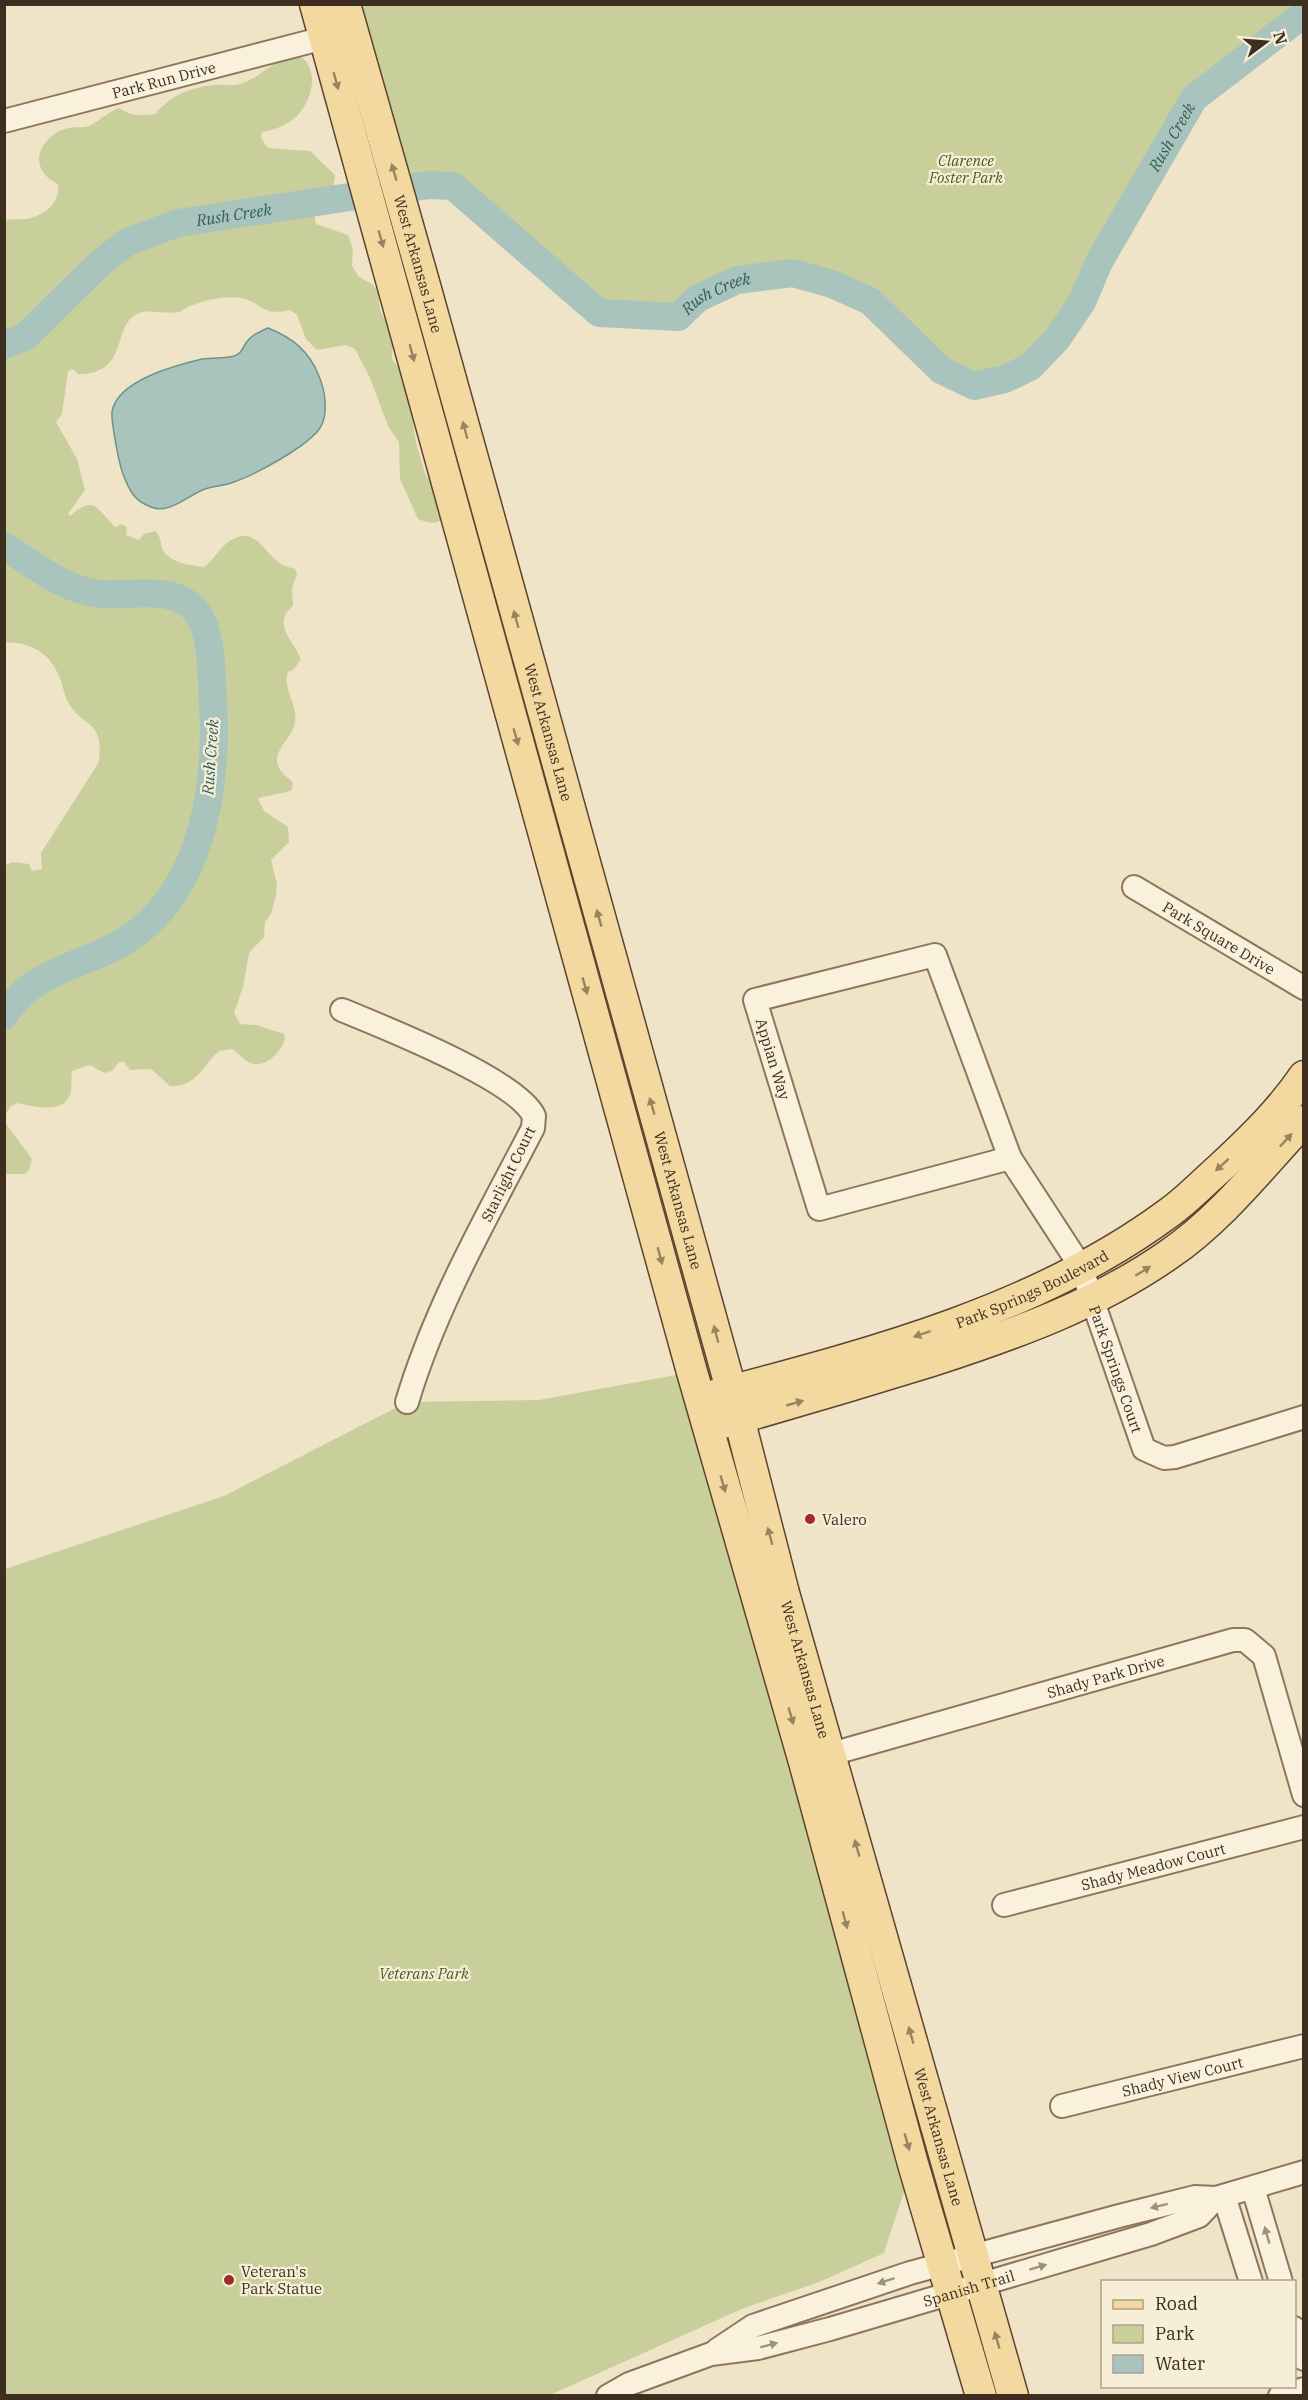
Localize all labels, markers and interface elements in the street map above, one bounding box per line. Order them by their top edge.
north arrow [1236,12,1296,72]
text: N [1269,29,1292,47]
street label: Park Run Drive [110,57,218,102]
one-way arrow [332,72,341,90]
water label: Rush Creek [1143,98,1200,176]
park label: Clarence Foster Park [928,151,1003,187]
one-way arrow [388,163,398,181]
street label: West Arkansas Lane [390,193,447,335]
water label: Rush Creek [194,199,274,230]
one-way arrow [376,230,386,248]
water label: Rush Creek [676,268,752,319]
one-way arrow [407,344,417,362]
one-way arrow [460,421,469,439]
one-way arrow [511,609,520,627]
street label: West Arkansas Lane [521,661,577,803]
water label: Rush Creek [197,718,223,797]
one-way arrow [512,729,521,747]
street label: Park Square Drive [1159,897,1279,978]
one-way arrow [594,909,604,927]
one-way arrow [581,977,590,995]
street label: Appian Way [752,1016,794,1102]
one-way arrow [647,1097,656,1115]
street label: Starlight Court [477,1123,539,1225]
street label: West Arkansas Lane [650,1129,707,1272]
one-way arrow [1279,1133,1292,1148]
one-way arrow [1215,1158,1229,1172]
street label: Park Springs Boulevard [953,1245,1112,1332]
one-way arrow [655,1247,665,1265]
one-way arrow [1135,1266,1151,1277]
street label: Park Springs Court [1085,1303,1147,1435]
one-way arrow [710,1325,720,1343]
one-way arrow [912,1329,930,1339]
one-way arrow [786,1397,804,1407]
one-way arrow [719,1475,728,1493]
place label: Valero [822,1510,867,1529]
marker: Valero [803,1512,817,1526]
one-way arrow [764,1527,774,1545]
street label: West Arkansas Lane [777,1598,834,1741]
street label: Shady Park Drive [1045,1650,1167,1702]
one-way arrow [787,1708,796,1726]
street label: Shady Meadow Court [1079,1838,1227,1894]
one-way arrow [852,1839,862,1857]
one-way arrow [841,1910,851,1929]
park label: Veterans Park [379,1964,469,1983]
one-way arrow [906,2026,915,2044]
street label: Shady View Court [1120,2052,1245,2100]
street label: West Arkansas Lane [910,2066,968,2208]
one-way arrow [903,2133,912,2151]
one-way arrow [1149,2201,1168,2211]
one-way arrow [1262,2225,1271,2243]
place label: Veteran's Park Statue [241,2262,322,2298]
one-way arrow [1029,2262,1047,2271]
street label: Spanish Trail [921,2265,1017,2310]
marker: Veteran's Park Statue [222,2273,236,2287]
one-way arrow [877,2277,895,2287]
legend [1101,2280,1296,2388]
text: Road [1155,2292,1198,2315]
text: Park [1155,2322,1195,2345]
one-way arrow [992,2331,1002,2349]
one-way arrow [760,2340,778,2349]
text: Water [1155,2352,1205,2375]

